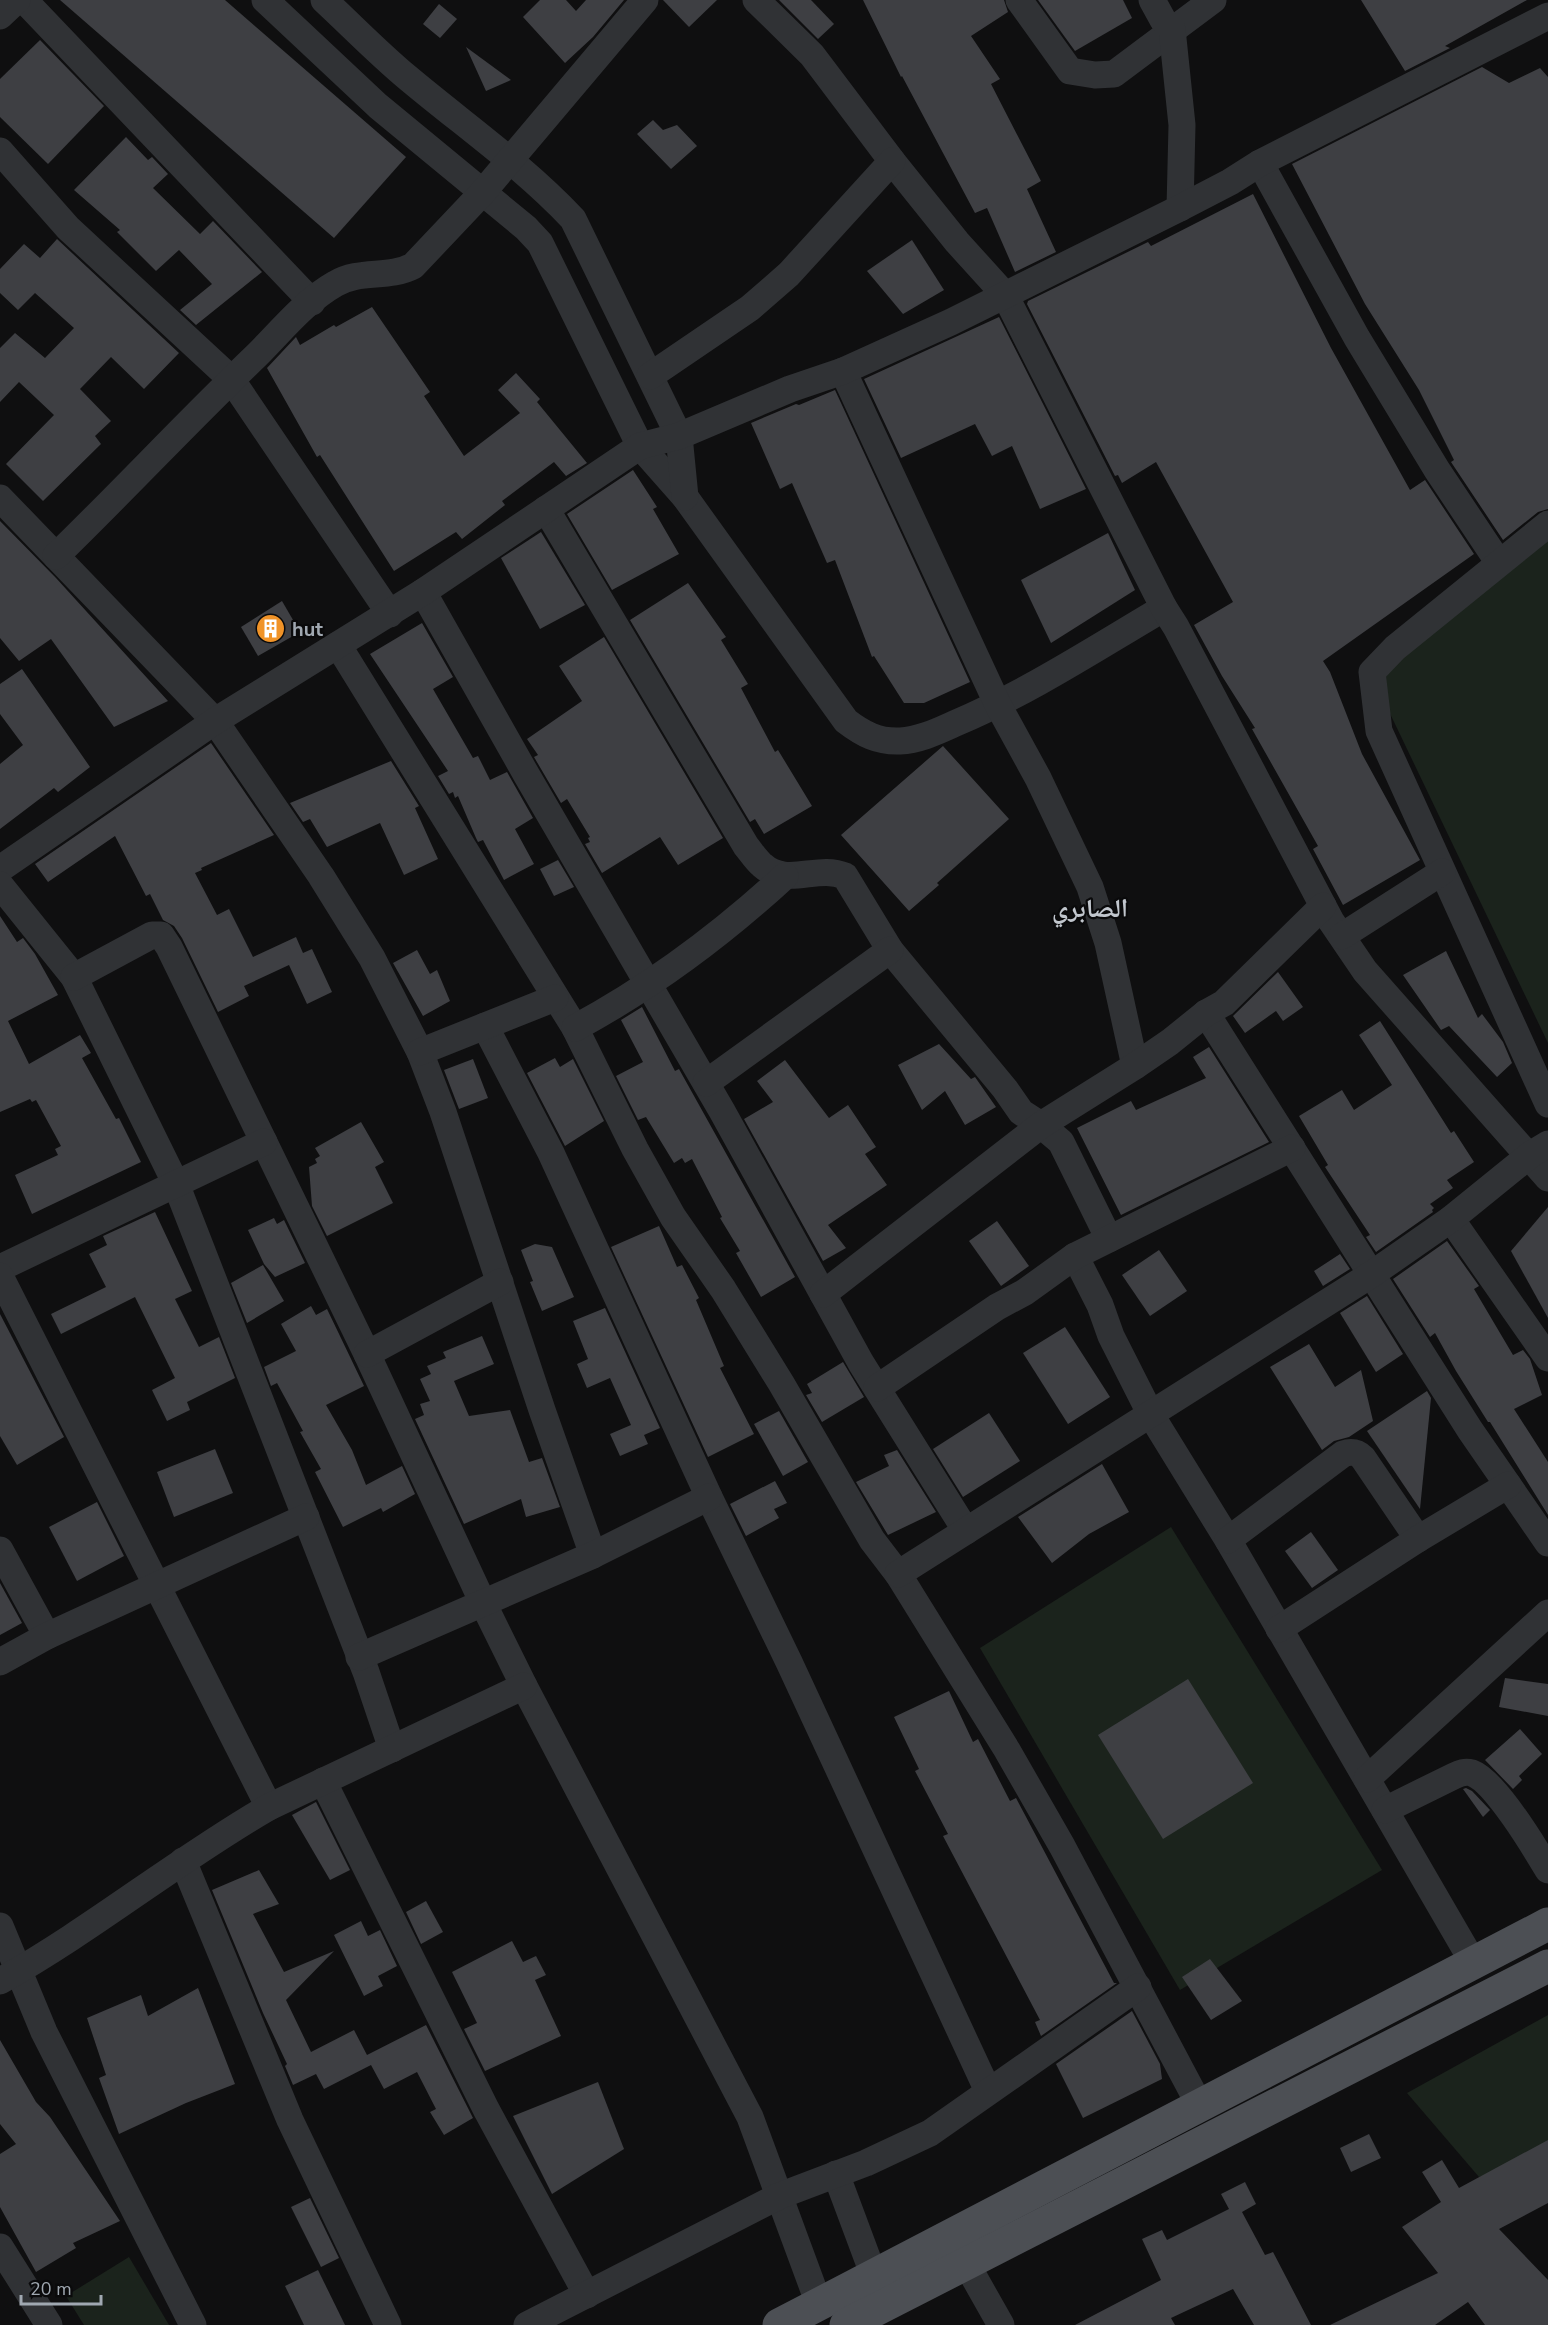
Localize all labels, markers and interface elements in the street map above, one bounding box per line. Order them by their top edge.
building icon: hut [255,613,287,645]
place label: hut [292,616,323,643]
district label: الصابري [1052,891,1128,928]
scale bar [21,2268,100,2306]
text: 20 m [30,2277,72,2301]

